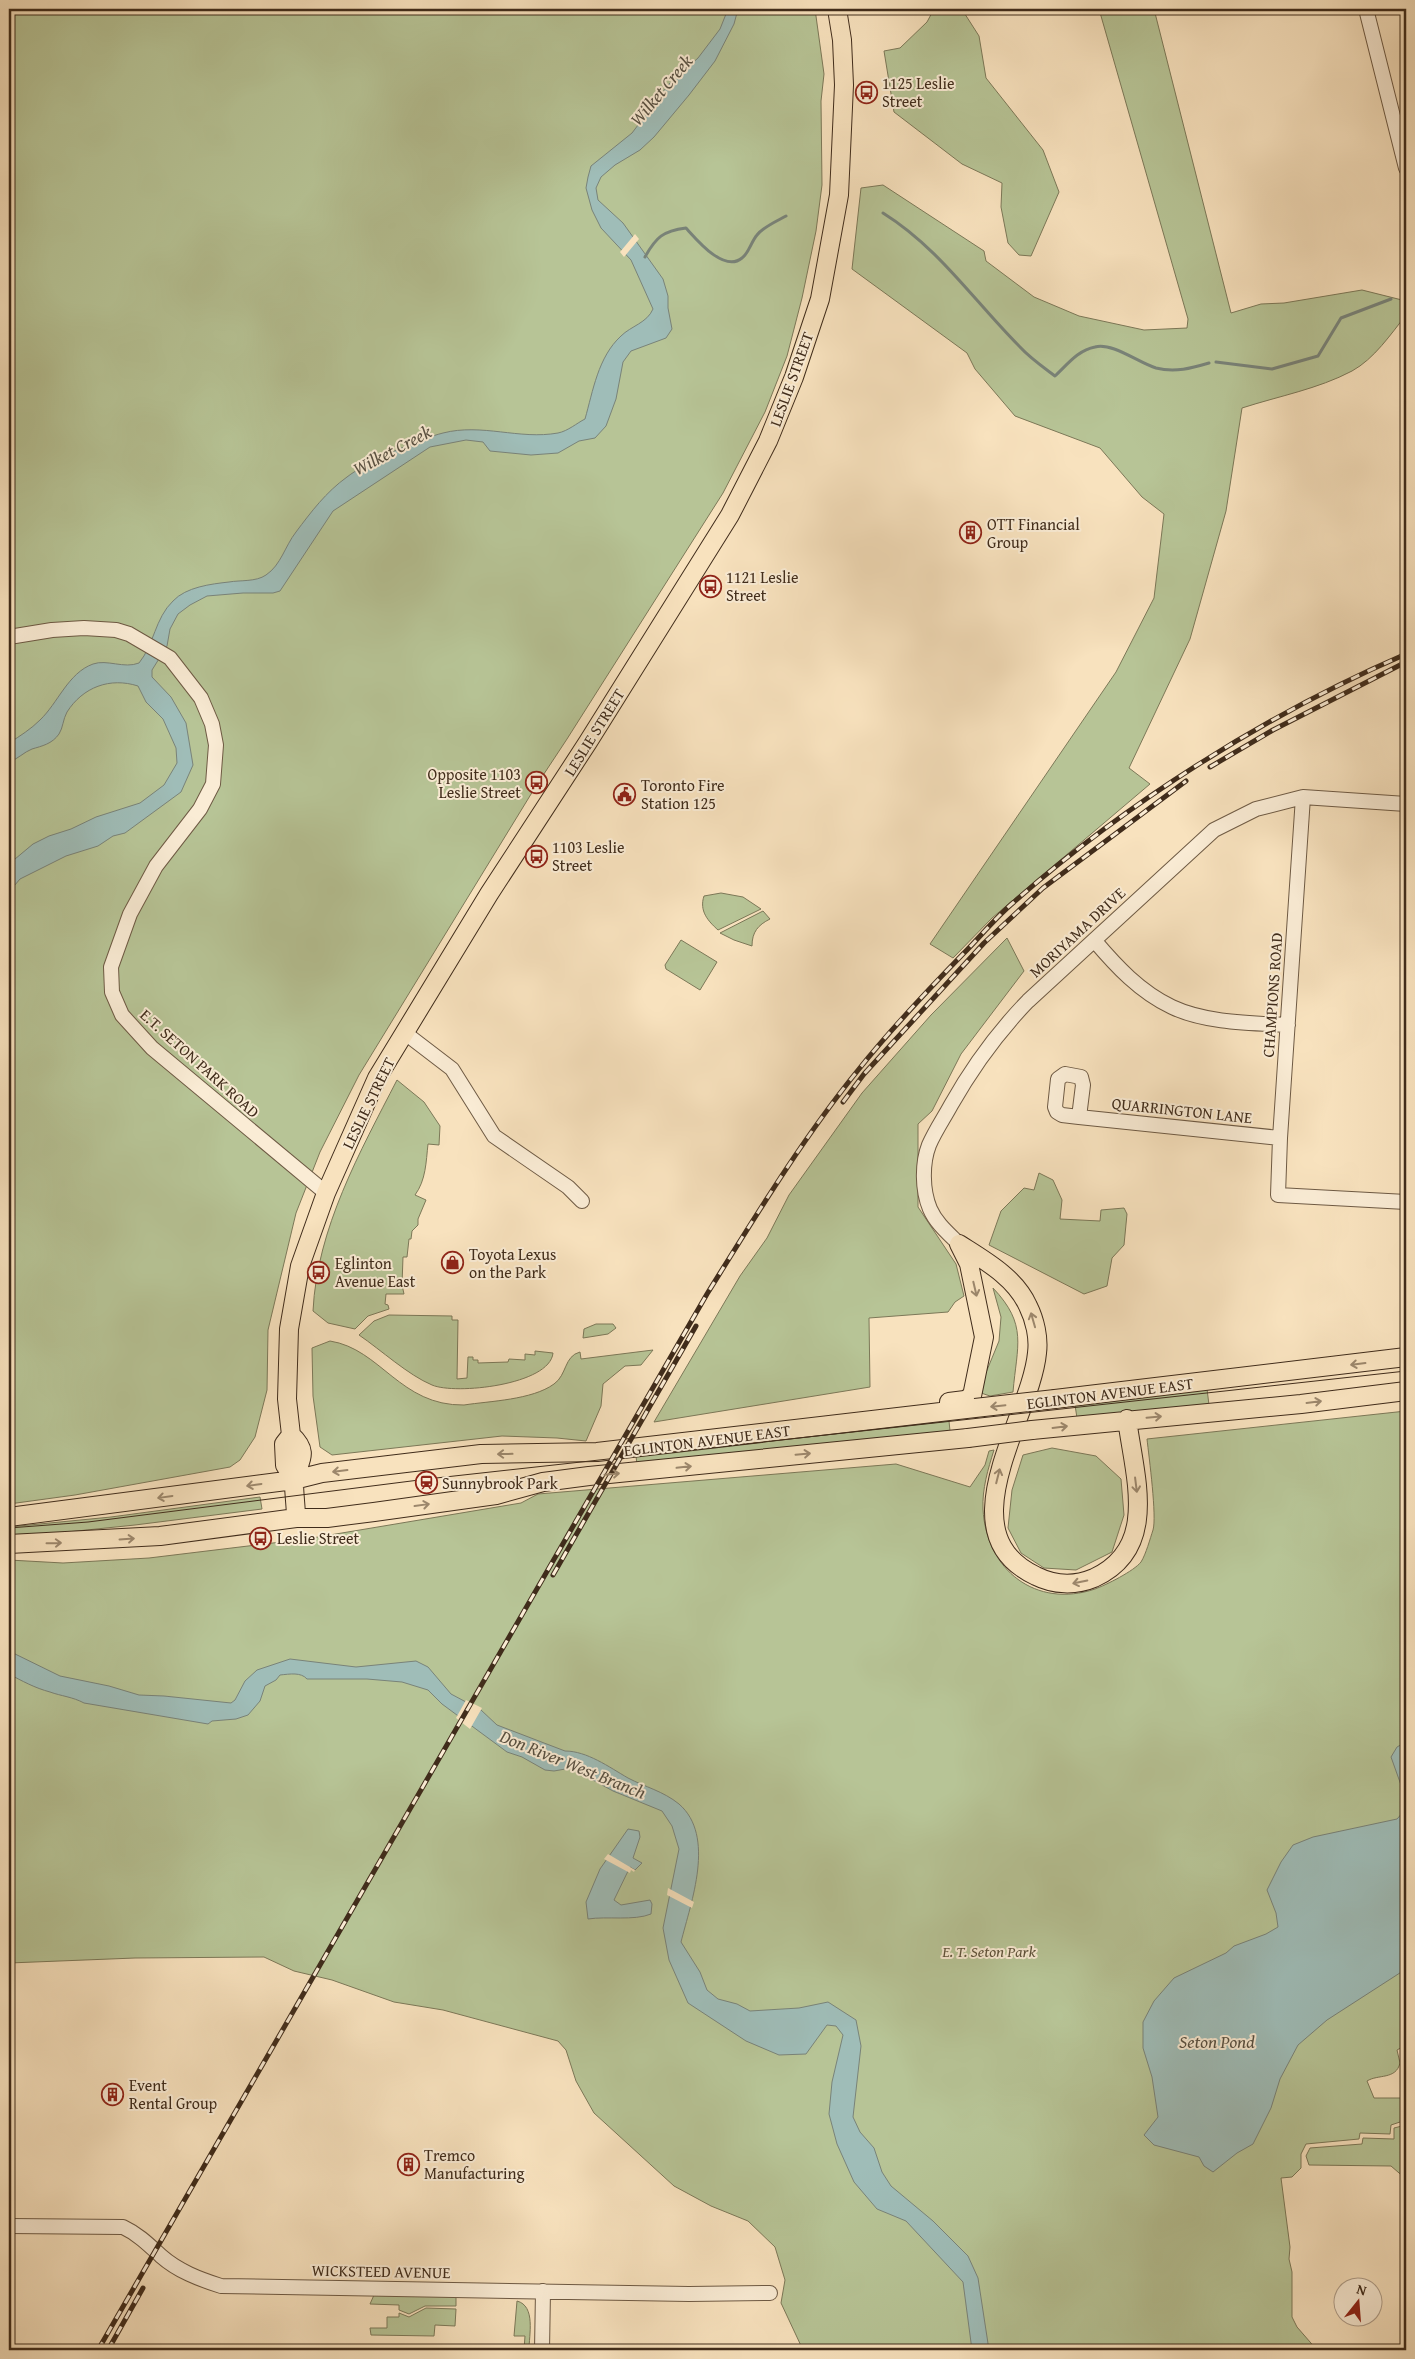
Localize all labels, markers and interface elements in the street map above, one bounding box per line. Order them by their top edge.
water label: Wilket Creek [623,48,699,131]
place label: 1125 Leslie Street [882,71,954,113]
bus stop icon: 1125 Leslie Street [854,80,878,104]
street label: LESLIE STREET [763,328,819,430]
water label: Wilket Creek [348,418,437,482]
place label: OTT Financial Group [987,512,1080,554]
building icon: OTT Financial Group [959,521,983,545]
place label: 1121 Leslie Street [726,565,798,607]
bus stop icon: 1121 Leslie Street [698,574,722,598]
street label: LESLIE STREET [558,684,630,780]
place label: Opposite 1103 Leslie Street [428,762,521,804]
bus stop icon: Opposite 1103 Leslie Street [525,771,549,795]
place label: Toronto Fire Station 125 [641,773,725,815]
public building icon: Toronto Fire Station 125 [613,782,637,806]
place label: 1103 Leslie Street [552,835,624,877]
bus stop icon: 1103 Leslie Street [524,844,548,868]
street label: MORIYAMA DRIVE [1024,881,1130,983]
street label: CHAMPIONS ROAD [1256,932,1288,1058]
street label: E.T. SETON PARK ROAD [135,1003,265,1123]
street label: LESLIE STREET [335,1053,401,1153]
street label: QUARRINGTON LANE [1111,1091,1253,1129]
place label: Toyota Lexus on the Park [469,1242,556,1284]
place label: Eglinton Avenue East [335,1251,416,1293]
shop icon: Toyota Lexus on the Park [441,1251,465,1275]
bus stop icon: Eglinton Avenue East [307,1260,331,1284]
one-way arrow [971,1281,980,1297]
one-way arrow [1028,1313,1038,1329]
one-way arrow [1350,1359,1366,1369]
street label: EGLINTON AVENUE EAST [1025,1371,1195,1415]
one-way arrow [1306,1397,1322,1407]
one-way arrow [990,1401,1006,1411]
one-way arrow [1146,1412,1162,1422]
street label: EGLINTON AVENUE EAST [622,1418,792,1462]
one-way arrow [1052,1422,1068,1432]
one-way arrow [497,1449,513,1459]
one-way arrow [795,1449,811,1459]
one-way arrow [676,1462,692,1472]
one-way arrow [332,1466,348,1476]
one-way arrow [604,1469,620,1479]
one-way arrow [994,1469,1003,1485]
station icon: Sunnybrook Park [414,1471,438,1495]
place label: Sunnybrook Park [442,1471,559,1495]
one-way arrow [1131,1477,1141,1493]
one-way arrow [246,1480,262,1490]
one-way arrow [158,1492,174,1502]
one-way arrow [414,1500,430,1510]
bus stop icon: Leslie Street [249,1526,273,1550]
place label: Leslie Street [277,1526,360,1550]
one-way arrow [119,1534,135,1543]
one-way arrow [45,1538,61,1547]
one-way arrow [1072,1578,1088,1587]
water label: Don River West Branch [495,1722,650,1806]
park label: E. T. Seton Park [941,1939,1036,1963]
water label: Seton Pond [1179,2028,1255,2055]
place label: Event Rental Group [129,2073,218,2115]
building icon: Event Rental Group [101,2082,125,2106]
place label: Tremco Manufacturing [424,2143,524,2185]
building icon: Tremco Manufacturing [396,2152,420,2176]
street label: WICKSTEED AVENUE [311,2258,451,2284]
north arrow [1332,2276,1382,2326]
text: N [1354,2279,1370,2301]

